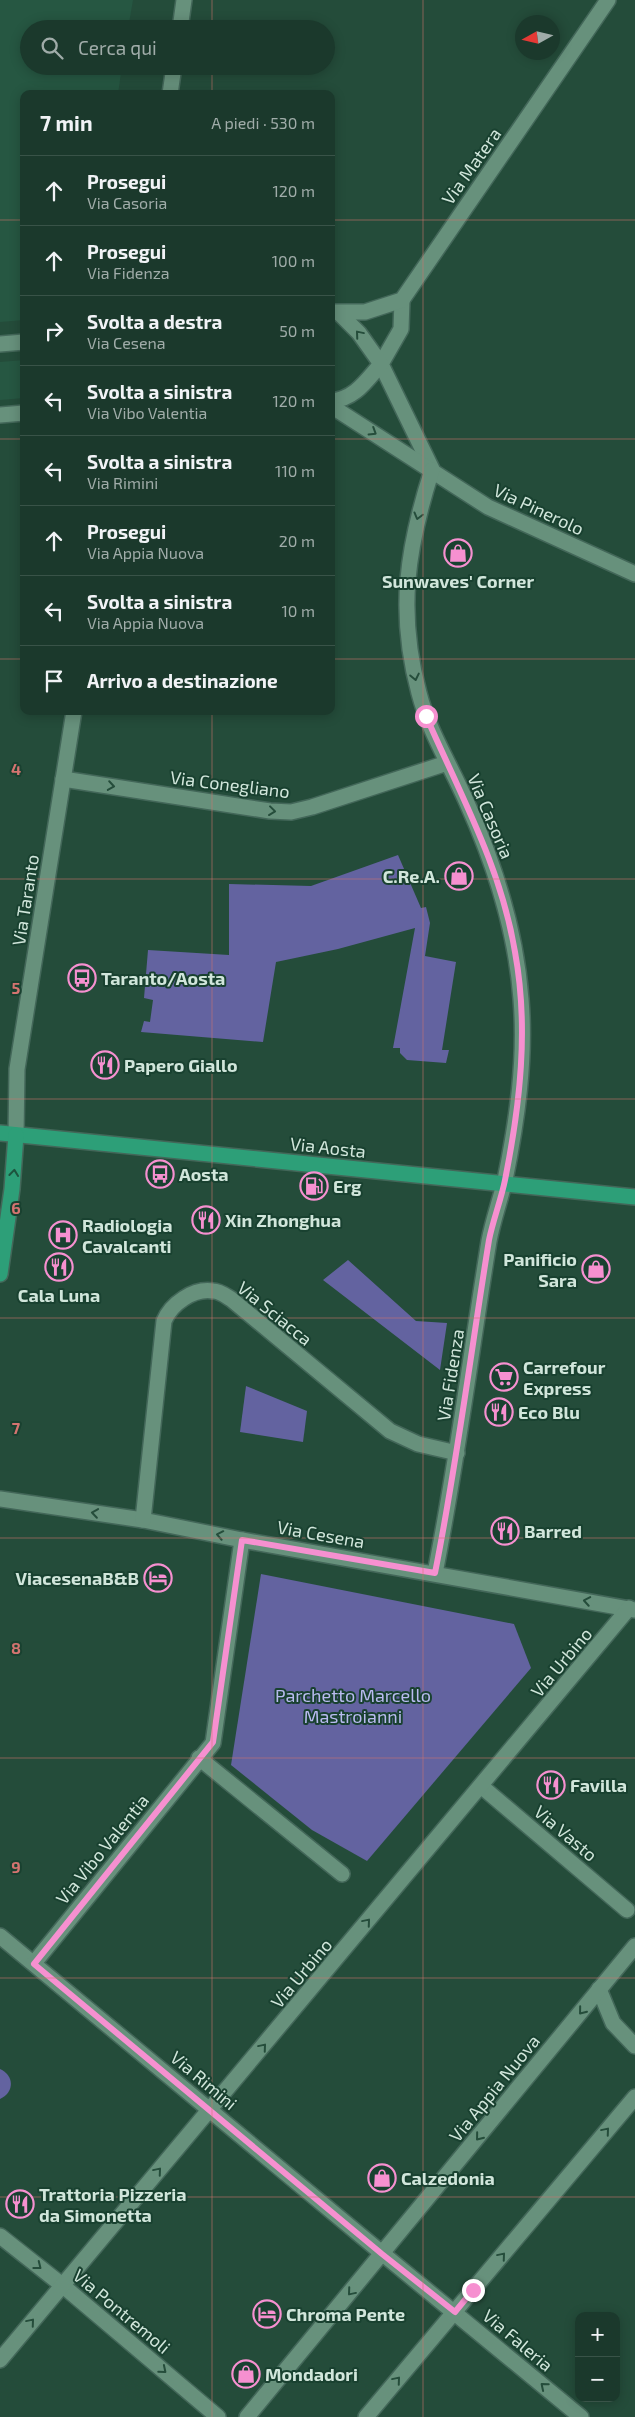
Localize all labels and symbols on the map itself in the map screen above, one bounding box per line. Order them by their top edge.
north arrow [515,15,560,60]
street label: Via Matera [437,123,505,209]
one-way arrow [357,331,365,340]
one-way arrow [367,426,376,435]
street label: Via Pinerolo [490,478,588,540]
one-way arrow [413,512,424,521]
shop icon: Sunwaves' Corner [443,538,473,568]
place label: Sunwaves' Corner [382,570,534,592]
one-way arrow [409,673,420,681]
route start [415,705,438,728]
text: 4 [11,759,21,778]
street label: Via Conegliano [169,766,291,802]
street label: Via Casoria [463,770,519,862]
one-way arrow [107,781,116,791]
one-way arrow [268,805,276,816]
street label: Via Taranto [7,853,43,947]
shop icon: C.Re.A. [444,861,474,891]
place label: C.Re.A. [383,865,440,887]
bus stop icon: Taranto/Aosta [67,963,97,993]
place label: Taranto/Aosta [101,967,225,989]
text: 5 [12,978,21,997]
restaurant icon: Papero Giallo [90,1050,120,1080]
place label: Papero Giallo [124,1054,238,1076]
street label: Via Aosta [289,1132,367,1162]
bus stop icon: Aosta [145,1159,175,1189]
place label: Aosta [179,1163,229,1185]
one-way arrow [8,1169,19,1177]
fuel station icon: Erg [299,1171,329,1201]
place label: Erg [333,1175,362,1197]
text: 6 [11,1198,21,1217]
restaurant icon: Xin Zhonghua [191,1205,221,1235]
place label: Xin Zhonghua [225,1209,341,1231]
place label: Radiologia Cavalcanti [82,1214,172,1257]
hospital icon: Radiologia Cavalcanti [48,1220,78,1250]
place label: Panificio Sara [503,1248,577,1291]
restaurant icon: Cala Luna [44,1252,74,1282]
shop icon: Panificio Sara [581,1254,611,1284]
street label: Via Sciacca [233,1276,317,1350]
place label: Cala Luna [18,1284,100,1306]
street label: Via Fidenza [432,1327,468,1423]
place label: Carrefour Express [523,1356,606,1399]
supermarket icon: Carrefour Express [489,1362,519,1392]
restaurant icon: Eco Blu [484,1397,514,1427]
place label: Eco Blu [518,1401,580,1423]
text: 7 [12,1418,21,1437]
one-way arrow [91,1508,99,1519]
street label: Via Cesena [276,1515,366,1553]
restaurant icon: Barred [490,1516,520,1546]
place label: Barred [524,1520,582,1542]
one-way arrow [216,1531,225,1541]
hotel icon: ViacesenaB&B [143,1563,173,1593]
place label: ViacesenaB&B [15,1567,139,1589]
one-way arrow [583,1596,591,1606]
street label: Via Urbino [526,1623,596,1701]
text: 8 [11,1638,21,1657]
park label: Parchetto Marcello Mastroianni [275,1684,431,1727]
restaurant icon: Favilla [536,1770,566,1800]
place label: Favilla [570,1774,627,1796]
street label: Via Vibo Valentia [51,1789,153,1909]
street label: Via Vasto [530,1800,602,1866]
text: 9 [11,1857,21,1876]
one-way arrow [362,1919,371,1928]
street label: Via Urbino [266,1934,336,2012]
one-way arrow [578,2005,587,2014]
street label: Via Appia Nuova [444,2030,544,2146]
one-way arrow [258,2044,266,2053]
street label: Via Rimini [166,2046,242,2114]
one-way arrow [601,2128,609,2137]
one-way arrow [476,2131,485,2140]
shop icon: Calzedonia [367,2163,397,2193]
place label: Calzedonia [401,2167,495,2189]
one-way arrow [153,2168,162,2177]
place label: Trattoria Pizzeria da Simonetta [39,2183,187,2226]
restaurant icon: Trattoria Pizzeria da Simonetta [5,2189,35,2219]
one-way arrow [496,2252,505,2261]
one-way arrow [33,2260,42,2269]
street label: Via Pontremoli [69,2264,175,2358]
route end [462,2279,485,2302]
one-way arrow [348,2286,357,2295]
hotel icon: Chroma Pente [252,2299,282,2329]
place label: Chroma Pente [286,2303,405,2325]
street label: Via Faleria [478,2304,558,2376]
one-way arrow [26,2319,35,2328]
shop icon: Mondadori [231,2359,261,2389]
place label: Mondadori [265,2363,358,2385]
one-way arrow [157,2364,166,2373]
one-way arrow [391,2376,400,2385]
one-way arrow [541,2383,550,2391]

